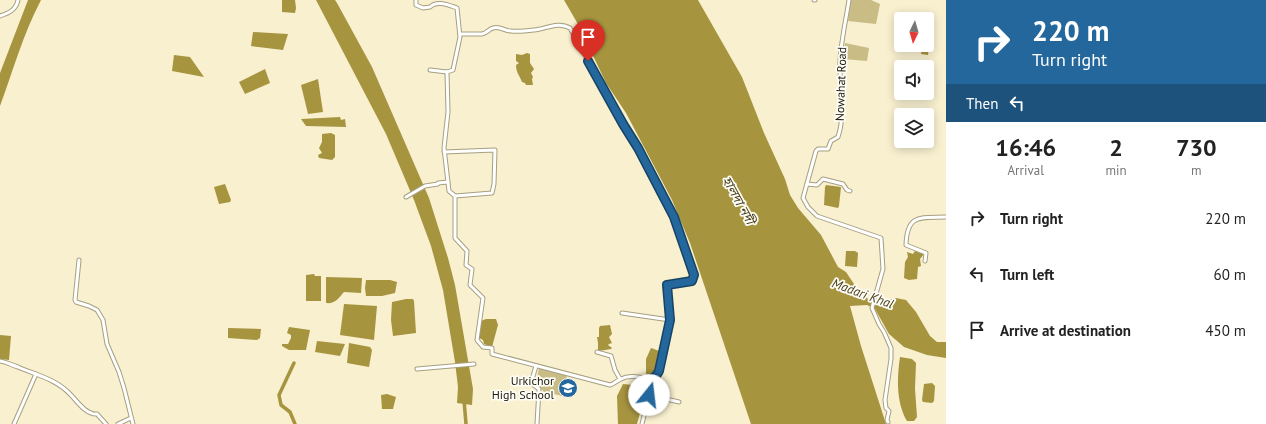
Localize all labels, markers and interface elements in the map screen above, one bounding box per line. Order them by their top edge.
north arrow [894,12,934,52]
map controls [894,12,934,148]
text: 220 m [1032,12,1109,49]
icon: right [966,16,1018,68]
pin [571,20,605,61]
icon: arrive [577,26,599,48]
street label: Nowahat Road [832,47,849,121]
text: Turn right [1032,48,1107,71]
button: sound [894,60,934,100]
icon: left [1006,92,1028,114]
text: Then [966,94,998,113]
button: layers [894,108,934,148]
text: 16:46 [995,132,1056,163]
text: 2 [1109,132,1123,163]
text: 730 [1176,132,1217,163]
text: Arrival [1008,162,1044,179]
text: min [1105,162,1127,179]
text: m [1191,162,1202,179]
water label: হালদা নদী [718,173,760,230]
icon: right [966,207,988,229]
text: Turn right [1000,209,1063,228]
text: 220 m [1205,209,1246,228]
icon: left [966,263,988,285]
text: Turn left [1000,265,1054,284]
text: 60 m [1213,265,1246,284]
water label: Madari Khal [830,274,896,313]
icon: arrive [966,319,988,341]
text: Arrive at destination [1000,321,1131,340]
text: 450 m [1205,321,1246,340]
place label: Urkichor High School [492,373,554,402]
position arrow [628,374,670,416]
school or university icon: Urkichor High School [557,377,579,399]

